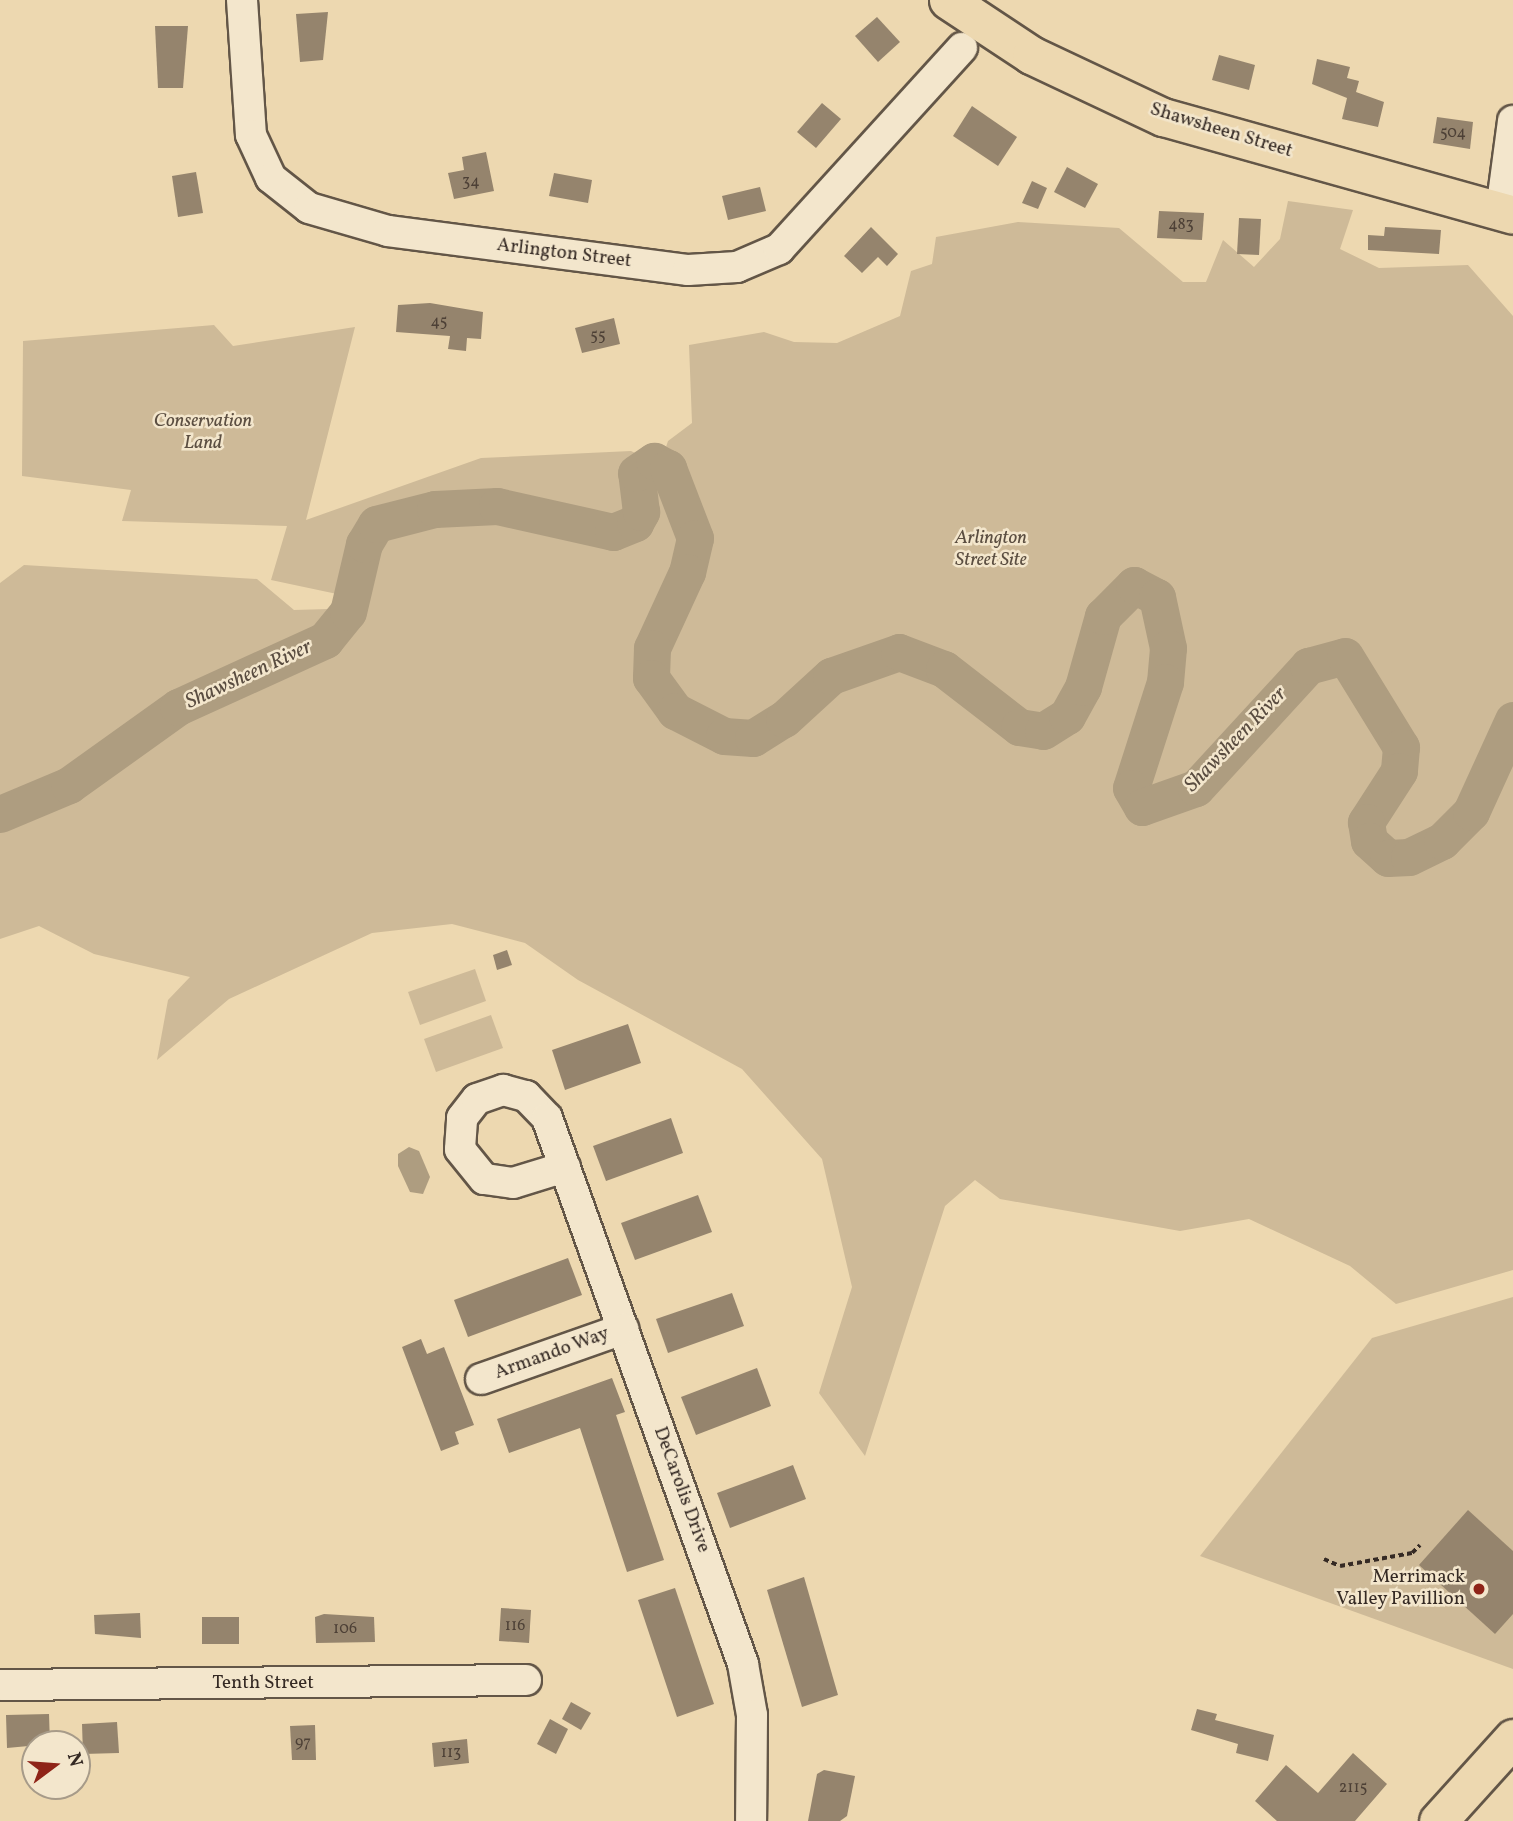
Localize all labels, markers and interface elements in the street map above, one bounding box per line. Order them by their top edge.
street label: Shawsheen Street [1147,98,1295,164]
house number: 504 [1440,123,1466,143]
house number: 34 [462,172,480,192]
house number: 483 [1168,215,1194,235]
street label: Arlington Street [495,234,633,274]
house number: 45 [431,312,447,332]
house number: 55 [590,326,606,346]
park label: Conservation Land [154,411,252,455]
park label: Arlington Street Site [955,528,1027,572]
water label: Shawsheen River [182,635,316,715]
water label: Shawsheen River [1180,682,1292,798]
street label: Armando Way [491,1323,613,1385]
street label: DeCarolis Drive [648,1424,714,1556]
place label: Merrimack Valley Pavillion [1336,1567,1465,1611]
marker: Merrimack Valley Pavillion [1471,1581,1487,1597]
house number: 116 [505,1616,525,1636]
house number: 106 [333,1619,357,1639]
street label: Tenth Street [212,1673,314,1695]
north arrow [21,1730,91,1800]
house number: 97 [295,1733,311,1753]
house number: 113 [441,1743,461,1763]
text: N [60,1750,89,1770]
house number: 2115 [1339,1778,1367,1798]

